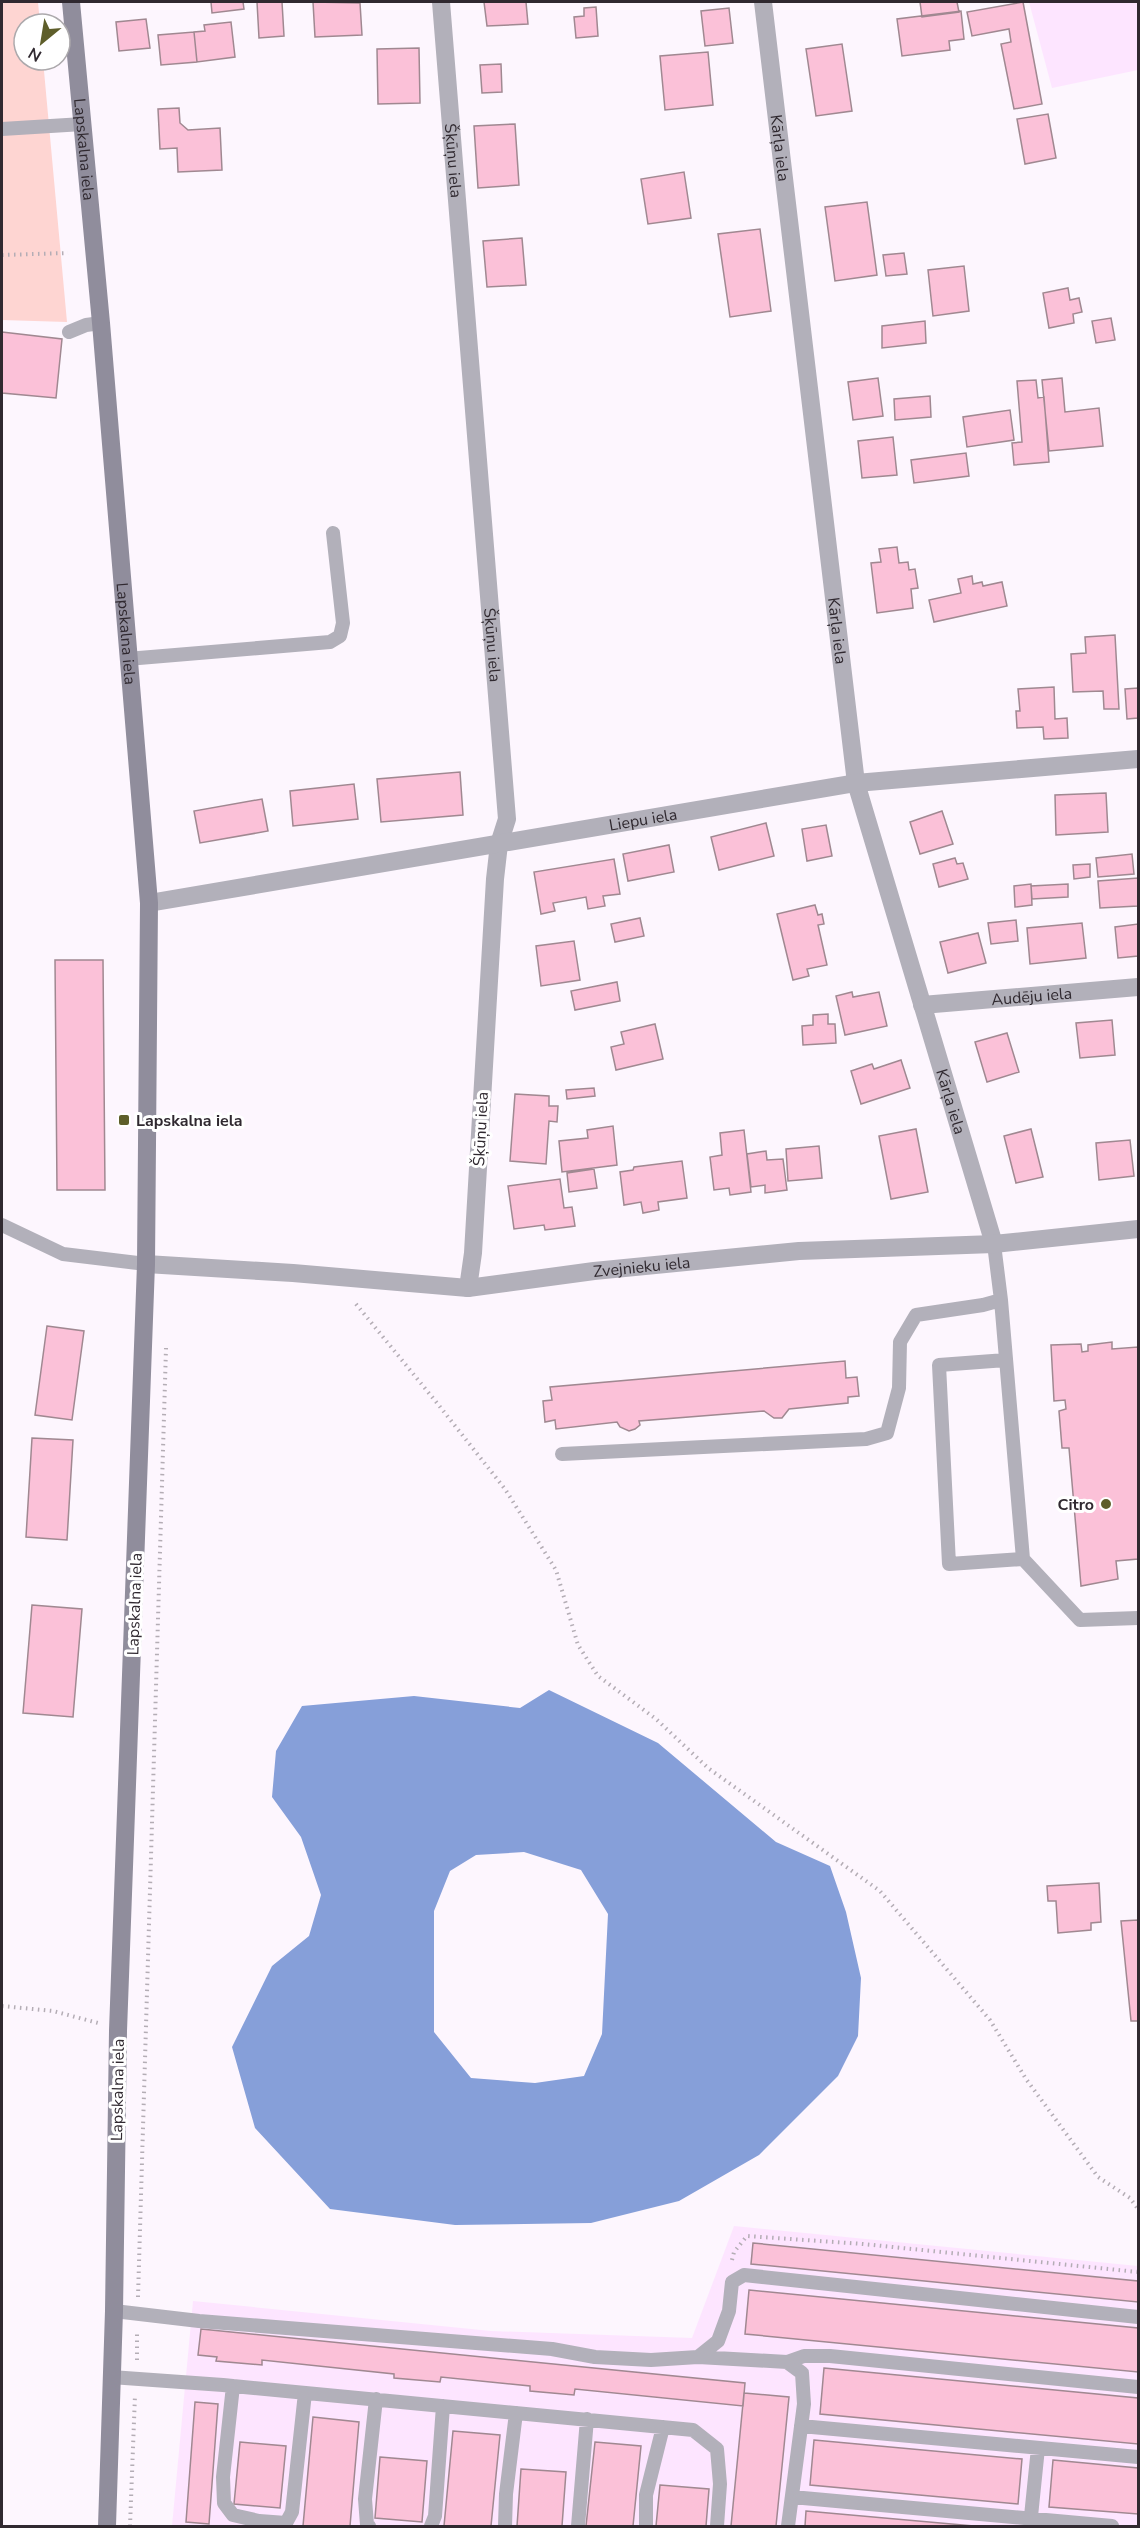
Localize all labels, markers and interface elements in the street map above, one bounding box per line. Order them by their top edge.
north arrow [12,12,72,72]
text: N [24,42,46,67]
street label: Lapskalna iela [68,97,99,202]
street label: Kārļa iela [765,113,794,183]
street label: Šķūņu iela [439,123,467,199]
street label: Lapskalna iela [111,582,141,686]
street label: Kārļa iela [822,596,852,665]
street label: Šķūņu iela [478,607,506,683]
street label: Liepu iela [607,804,679,837]
street label: Audēju iela [990,983,1073,1011]
street label: Kārļa iela [930,1067,971,1137]
street label: Šķūņu iela [468,1091,494,1167]
place label: Lapskalna iela [136,1110,243,1132]
marker: Lapskalna iela [117,1113,131,1127]
street label: Zvejnieku iela [592,1252,691,1283]
place label: Citro [1058,1494,1094,1516]
marker: Citro [1099,1497,1113,1511]
street label: Lapskalna iela [122,1552,148,1656]
street label: Lapskalna iela [106,2039,130,2141]

